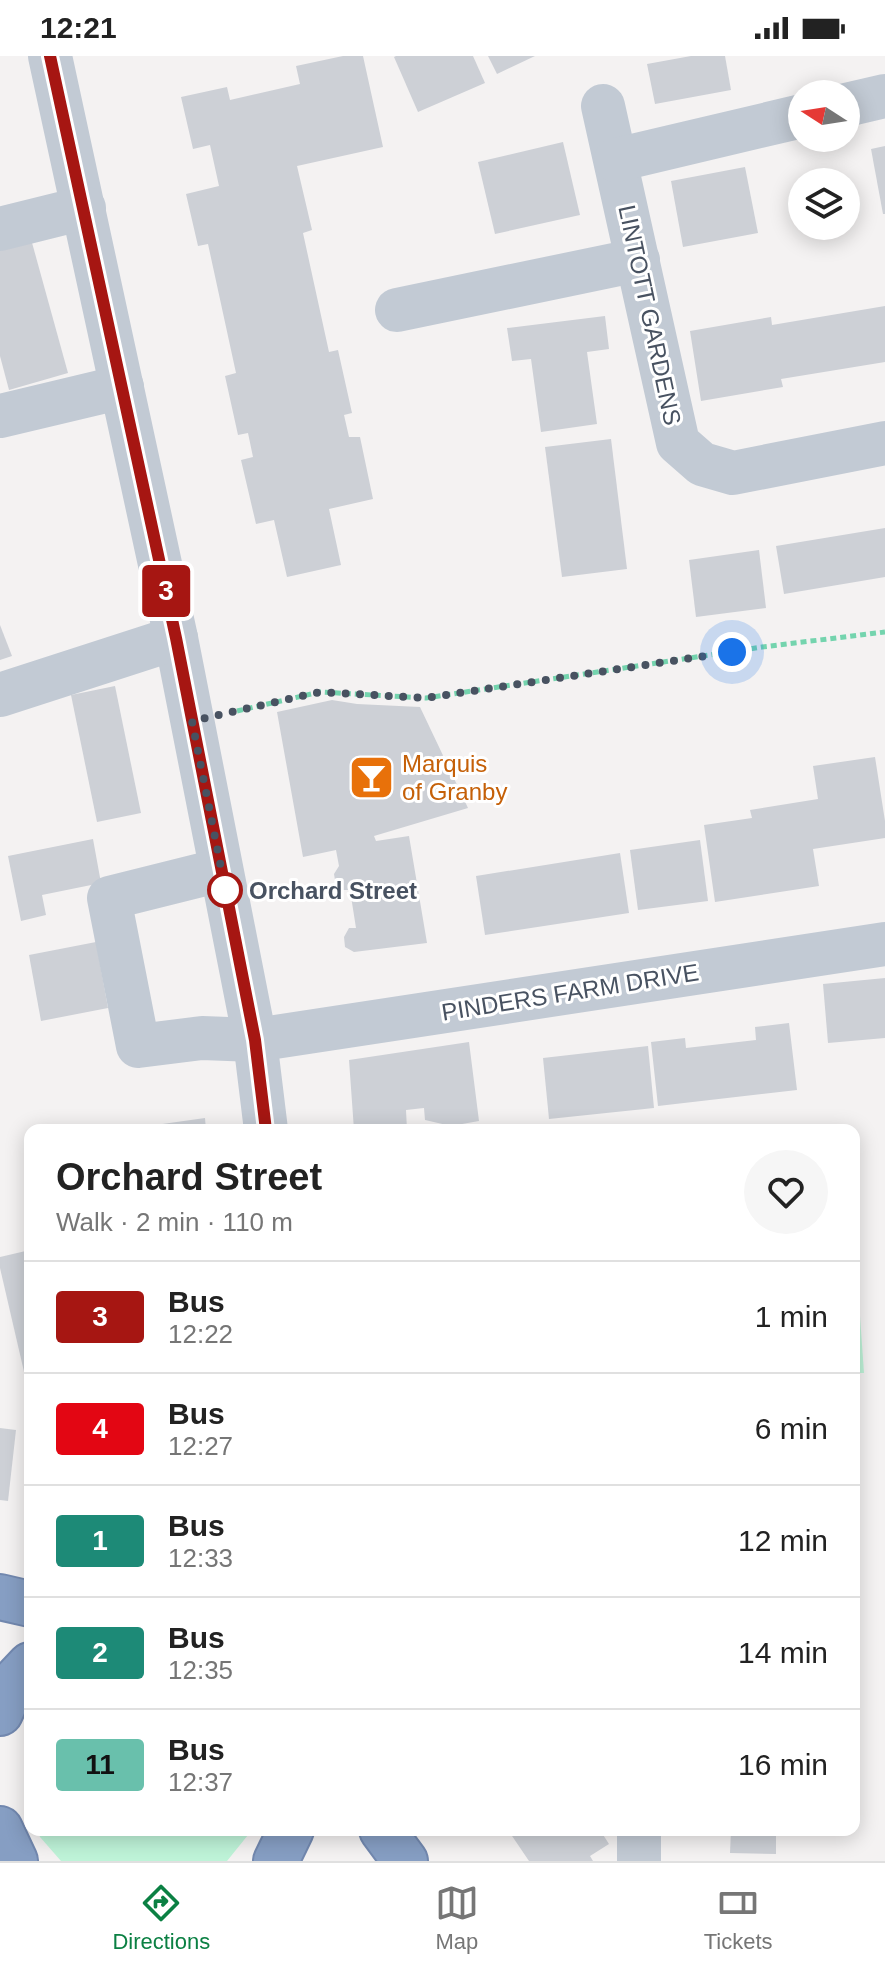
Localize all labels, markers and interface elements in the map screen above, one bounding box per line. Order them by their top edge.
text: 12:21 [40,11,117,44]
north arrow [788,80,860,152]
map controls [788,80,860,240]
button: layers [788,168,860,240]
street label: LINTOTT GARDENS [613,202,687,428]
line badge: 3 [140,565,192,617]
text: 3 [158,575,174,606]
your location [712,632,752,672]
place label: Marquis of Granby [402,750,507,805]
bar icon: Marquis of Granby [347,753,395,801]
marker: Orchard Street [208,873,242,907]
place label: Orchard Street [249,877,417,904]
street label: PINDERS FARM DRIVE [439,958,701,1026]
button: heart [744,1150,828,1234]
text: Orchard Street [56,1156,322,1198]
text: Walk · 2 min · 110 m [56,1207,293,1237]
text: Bus [168,1285,225,1318]
text: 1 min [755,1300,828,1333]
text: 3 [92,1301,108,1332]
text: 12:22 [168,1319,233,1349]
text: Bus [168,1397,225,1430]
text: 6 min [755,1412,828,1445]
text: 4 [92,1413,108,1444]
text: 12:27 [168,1431,233,1461]
text: Bus [168,1509,225,1542]
text: 12 min [738,1524,828,1557]
text: 1 [92,1525,108,1556]
text: 12:33 [168,1543,233,1573]
text: Bus [168,1621,225,1654]
text: 14 min [738,1636,828,1669]
text: 2 [92,1637,108,1668]
text: 12:35 [168,1655,233,1685]
text: Bus [168,1733,225,1766]
text: 16 min [738,1748,828,1781]
text: 11 [85,1749,115,1780]
text: 12:37 [168,1767,233,1797]
tab: Directions [112,1881,210,1955]
tab: Map [435,1881,479,1955]
tab: Tickets [704,1881,773,1955]

